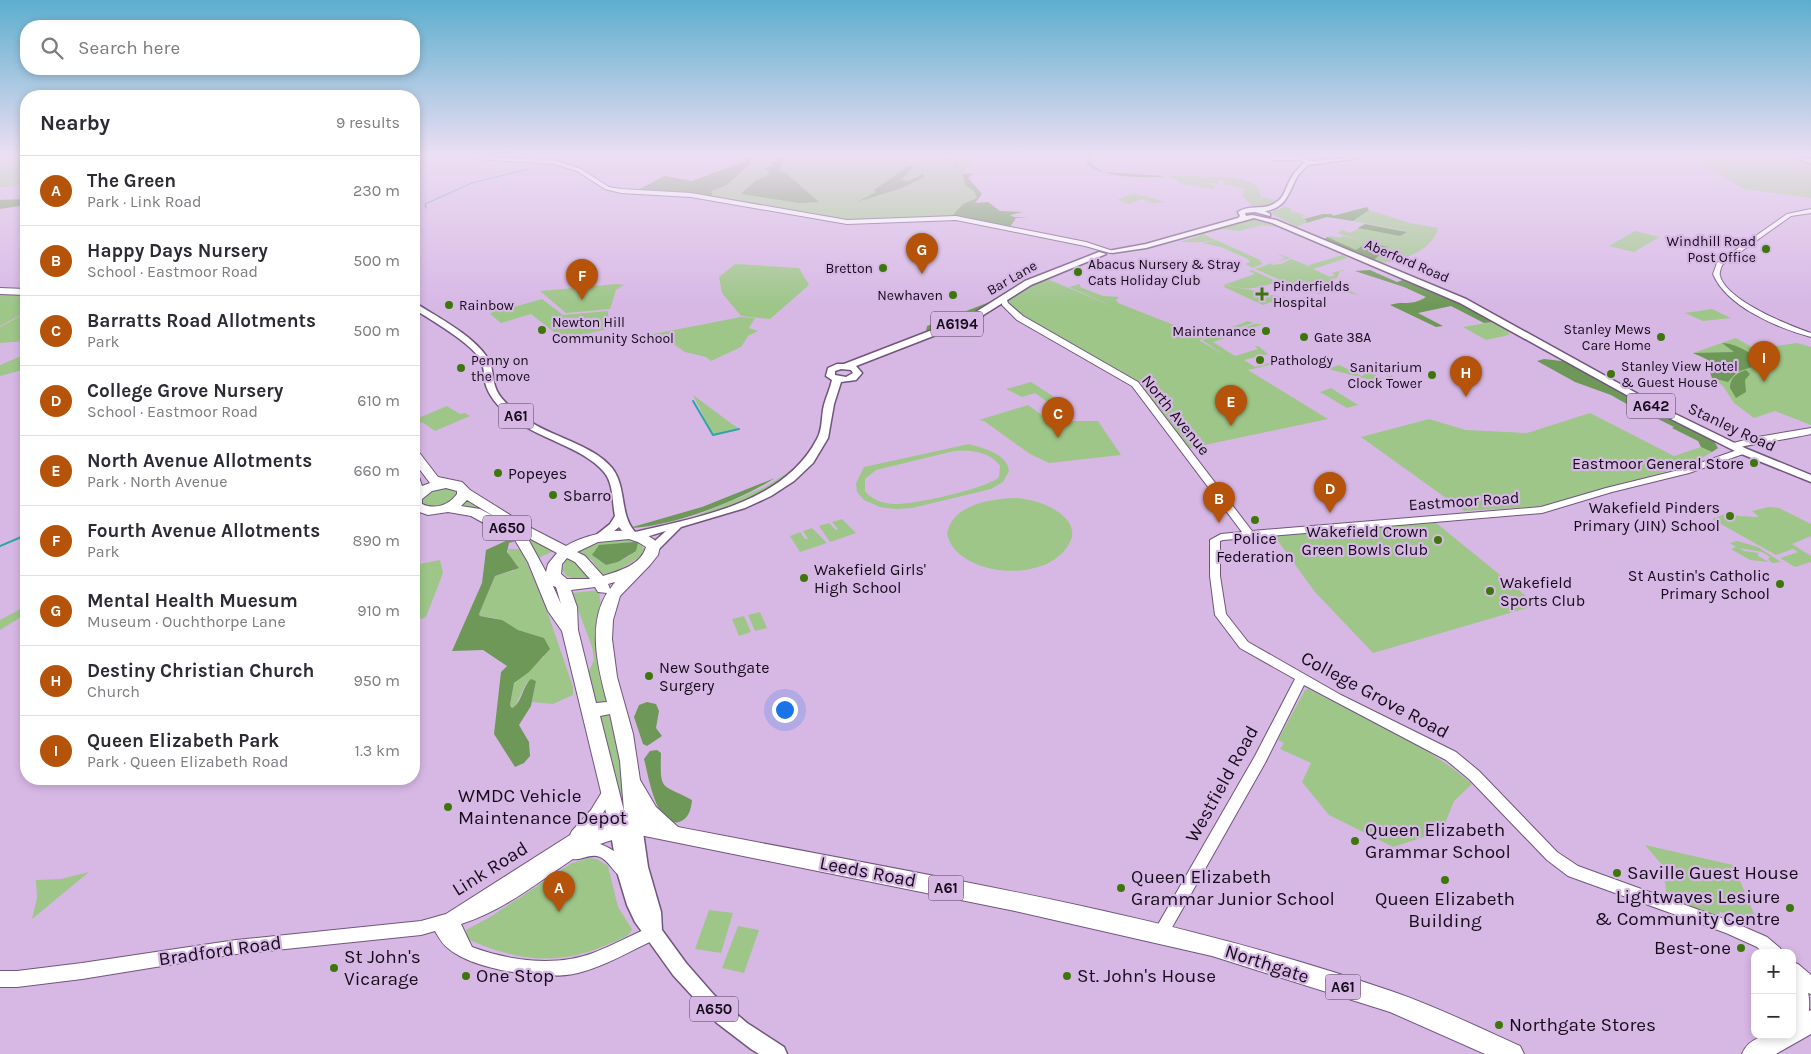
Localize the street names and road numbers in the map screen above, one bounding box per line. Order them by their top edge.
street label: Aberford Road [1362,236,1452,286]
street label: Bar Lane [984,257,1040,299]
road number: A6194 [931,312,983,336]
street label: North Avenue [1138,371,1214,459]
road number: A642 [1627,394,1675,418]
street label: Stanley Road [1685,398,1779,456]
road number: A61 [498,404,534,428]
street label: Eastmoor Road [1408,488,1520,514]
road number: A650 [483,516,531,540]
street label: College Grove Road [1297,647,1453,743]
street label: Westfield Road [1181,722,1263,846]
street label: Link Road [448,837,532,901]
street label: Leeds Road [818,852,918,892]
road number: A61 [928,876,964,900]
street label: Bradford Road [157,932,283,970]
street label: Northgate [1222,940,1312,988]
road number: A61 [1326,974,1360,1000]
road number: A650 [690,996,738,1022]

